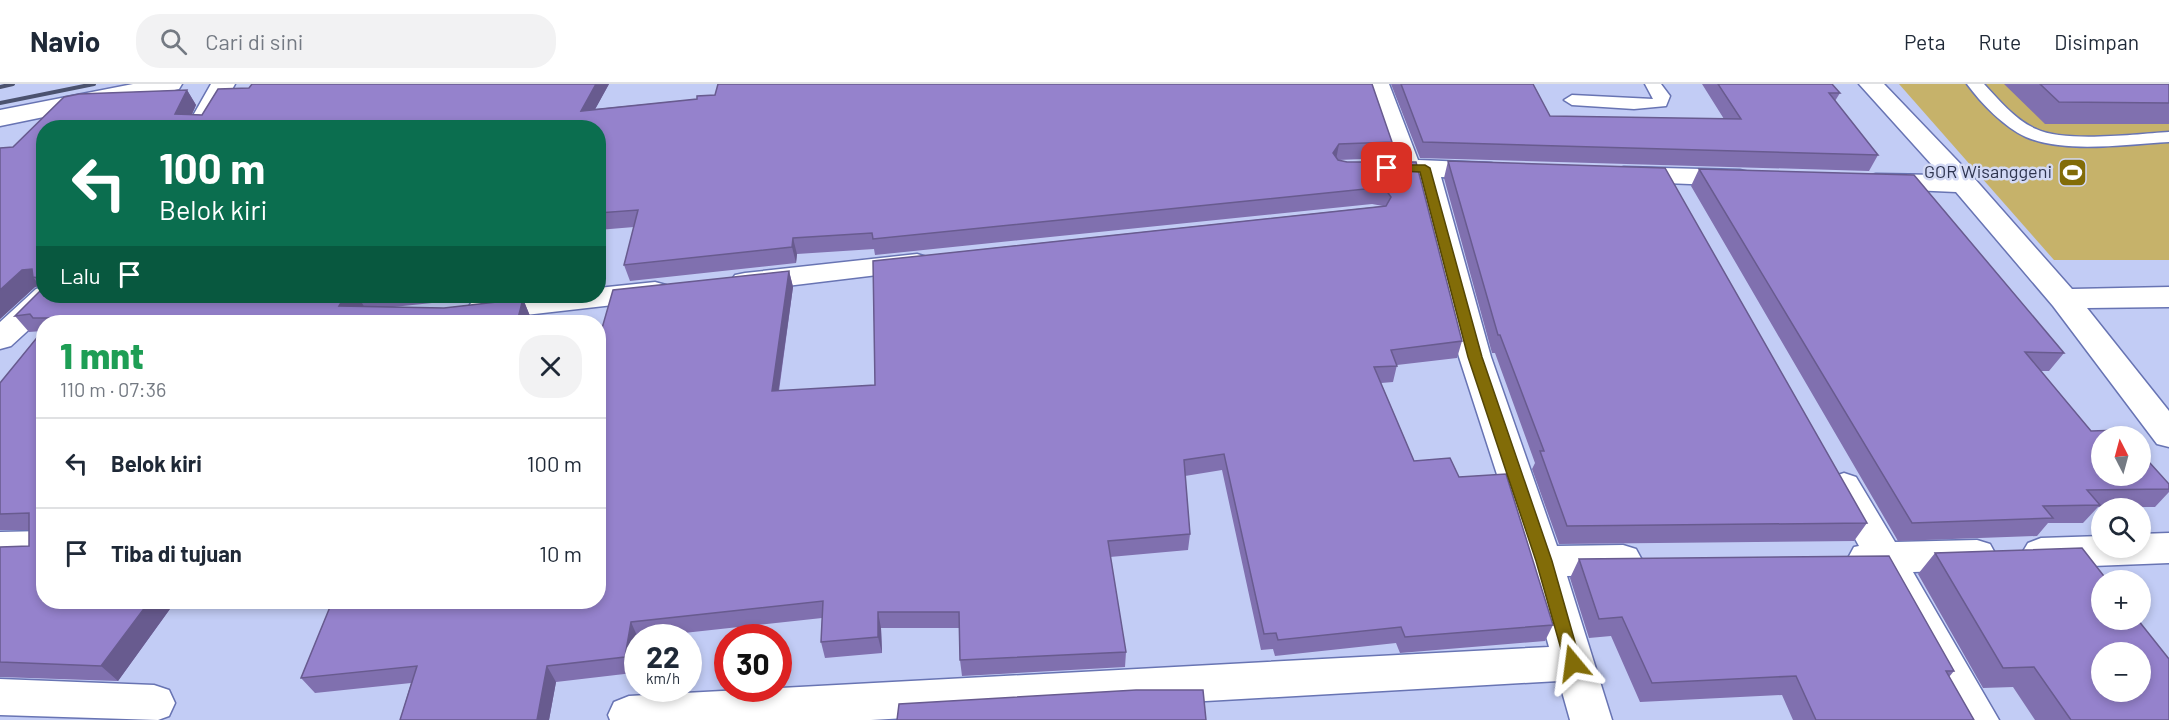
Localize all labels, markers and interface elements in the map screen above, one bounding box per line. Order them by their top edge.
search box [136,14,556,68]
text: Navio [30,24,100,58]
icon: search [157,25,190,58]
text: Cari di sini [205,28,303,54]
text: Peta [1904,29,1946,54]
text: Rute [1979,29,2021,54]
text: Disimpan [2054,29,2139,54]
text: 100 m [159,142,265,192]
pin [1361,142,1412,193]
icon: left [60,144,138,222]
icon: arrive [1370,151,1403,184]
sports icon: GOR Wisanggeni [2057,156,2089,188]
place label: GOR Wisanggeni [1924,160,2052,182]
text: Belok kiri [159,193,267,225]
icon: arrive [113,258,146,291]
text: Lalu [60,262,101,288]
text: 1 mnt [60,333,144,376]
button: close [519,335,582,398]
text: 110 m · 07:36 [60,377,166,401]
north arrow [2091,426,2151,486]
map controls [2091,426,2151,702]
icon: left [60,447,93,480]
text: Belok kiri [111,450,202,476]
text: 100 m [527,450,582,476]
button: search [2091,498,2151,558]
icon: arrive [60,537,93,570]
text: Tiba di tujuan [111,540,242,566]
text: 10 m [539,540,582,566]
button: + [2091,570,2151,630]
speed limit sign: 30 [714,624,792,702]
position arrow [1541,631,1605,695]
text: 22 [646,638,680,674]
button: − [2091,642,2151,702]
text: km/h [646,669,680,687]

